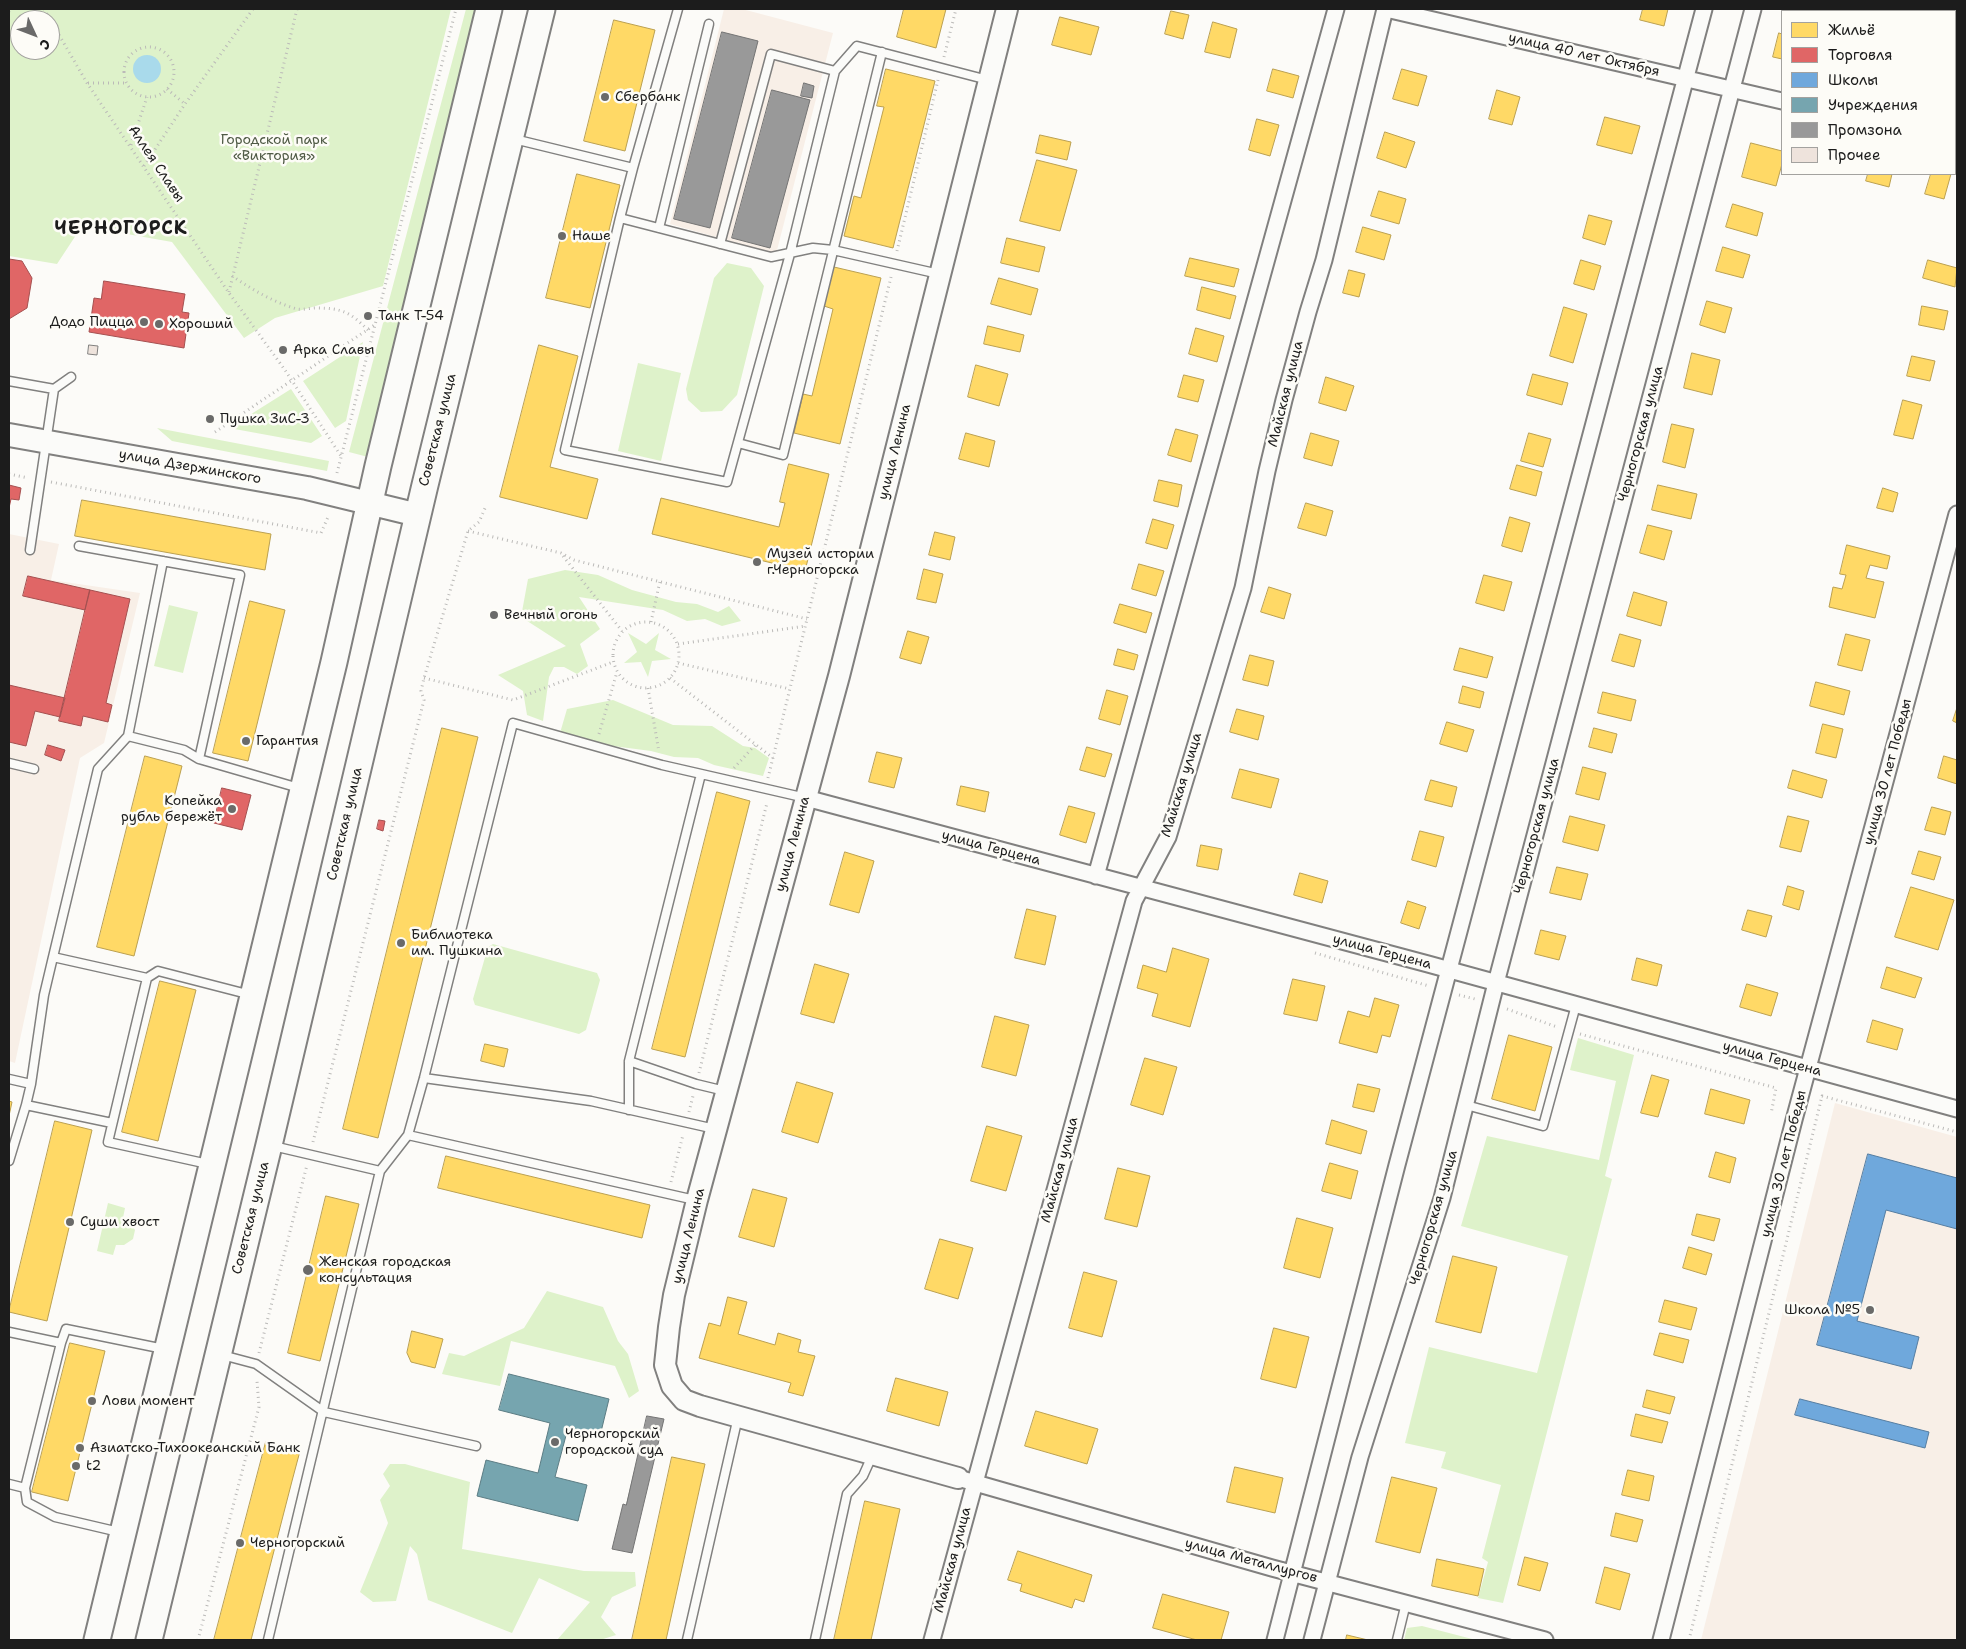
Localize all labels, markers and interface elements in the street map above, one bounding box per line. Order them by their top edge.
north arrow [10,10,60,60]
legend [1781,10,1956,175]
text: Жильё [1828,20,1875,40]
street label: улица 40 лет Октября [1507,29,1661,81]
text: С [36,35,55,54]
text: Торговля [1828,45,1893,65]
text: Школы [1828,70,1878,90]
place label: Сбербанк [615,89,680,105]
marker: Сбербанк [599,91,611,103]
text: Учреждения [1828,95,1918,115]
text: Промзона [1828,120,1902,140]
street label: Аллея Славы [124,122,188,206]
park label: Городской парк «Виктория» [221,132,327,164]
text: Прочее [1828,145,1880,165]
district label: ЧЕРНОГОРСК [53,218,189,240]
place label: Наше [572,228,611,244]
marker: Наше [556,230,568,242]
place label: Танк Т-54 [378,308,444,324]
marker: Танк Т-54 [362,310,374,322]
place label: Додо Пицца [50,314,134,330]
marker: Додо Пицца [138,316,150,328]
place label: Хороший [169,316,233,332]
marker: Хороший [153,318,165,330]
street label: Майская улица [1265,339,1307,449]
place label: Арка Славы [293,342,375,358]
marker: Арка Славы [277,344,289,356]
street label: Черногорская улица [1615,364,1667,504]
street label: Советская улица [416,372,460,488]
street label: улица Ленина [875,402,915,502]
place label: Пушка ЗиС-3 [220,411,310,427]
marker: Пушка ЗиС-3 [204,413,216,425]
street label: улица Дзержинского [117,446,263,488]
place label: Музей истории г.Черногорска [767,546,874,578]
marker: Музей истории г.Черногорска [751,556,763,568]
place label: Вечный огонь [504,607,598,623]
marker: Вечный огонь [488,609,500,621]
street label: улица 30 лет Победы [1860,697,1916,847]
street label: Майская улица [1158,731,1206,839]
place label: Гарантия [256,733,319,749]
marker: Гарантия [240,735,252,747]
street label: Черногорская улица [1511,756,1563,896]
street label: Советская улица [324,766,366,882]
place label: Копейка рубль бережёт [121,793,222,826]
street label: улица Ленина [772,794,814,894]
marker: Копейка рубль бережёт [226,803,238,815]
street label: улица Герцена [940,827,1042,869]
place label: Библиотека им. Пушкина [411,927,502,960]
street label: улица Герцена [1331,931,1433,973]
marker: Библиотека им. Пушкина [395,937,407,949]
street label: улица Герцена [1721,1038,1823,1080]
street label: улица 30 лет Победы [1758,1089,1810,1239]
street label: Майская улица [1038,1115,1082,1225]
street label: Черногорская улица [1407,1148,1461,1288]
street label: Советская улица [229,1160,273,1276]
street label: улица Ленина [669,1186,709,1286]
place label: Суши хвост [80,1214,159,1230]
marker: Суши хвост [64,1216,76,1228]
place label: Женская городская консультация [319,1254,451,1286]
marker: Женская городская консультация [301,1263,315,1277]
place label: Школа №5 [1784,1302,1860,1318]
marker: Школа №5 [1864,1304,1876,1316]
place label: Лови момент [102,1393,194,1409]
marker: Лови момент [86,1395,98,1407]
place label: Черногорский городской суд [565,1426,663,1458]
marker: Черногорский городской суд [549,1436,561,1448]
place label: Азиатско-Тихоокеанский Банк [90,1440,300,1456]
marker: Азиатско-Тихоокеанский Банк [74,1442,86,1454]
place label: t2 [86,1458,101,1474]
marker: t2 [70,1460,82,1472]
street label: Майская улица [931,1505,975,1615]
place label: Черногорский [250,1535,345,1551]
street label: улица Металлургов [1183,1535,1319,1587]
marker: Черногорский [234,1537,246,1549]

